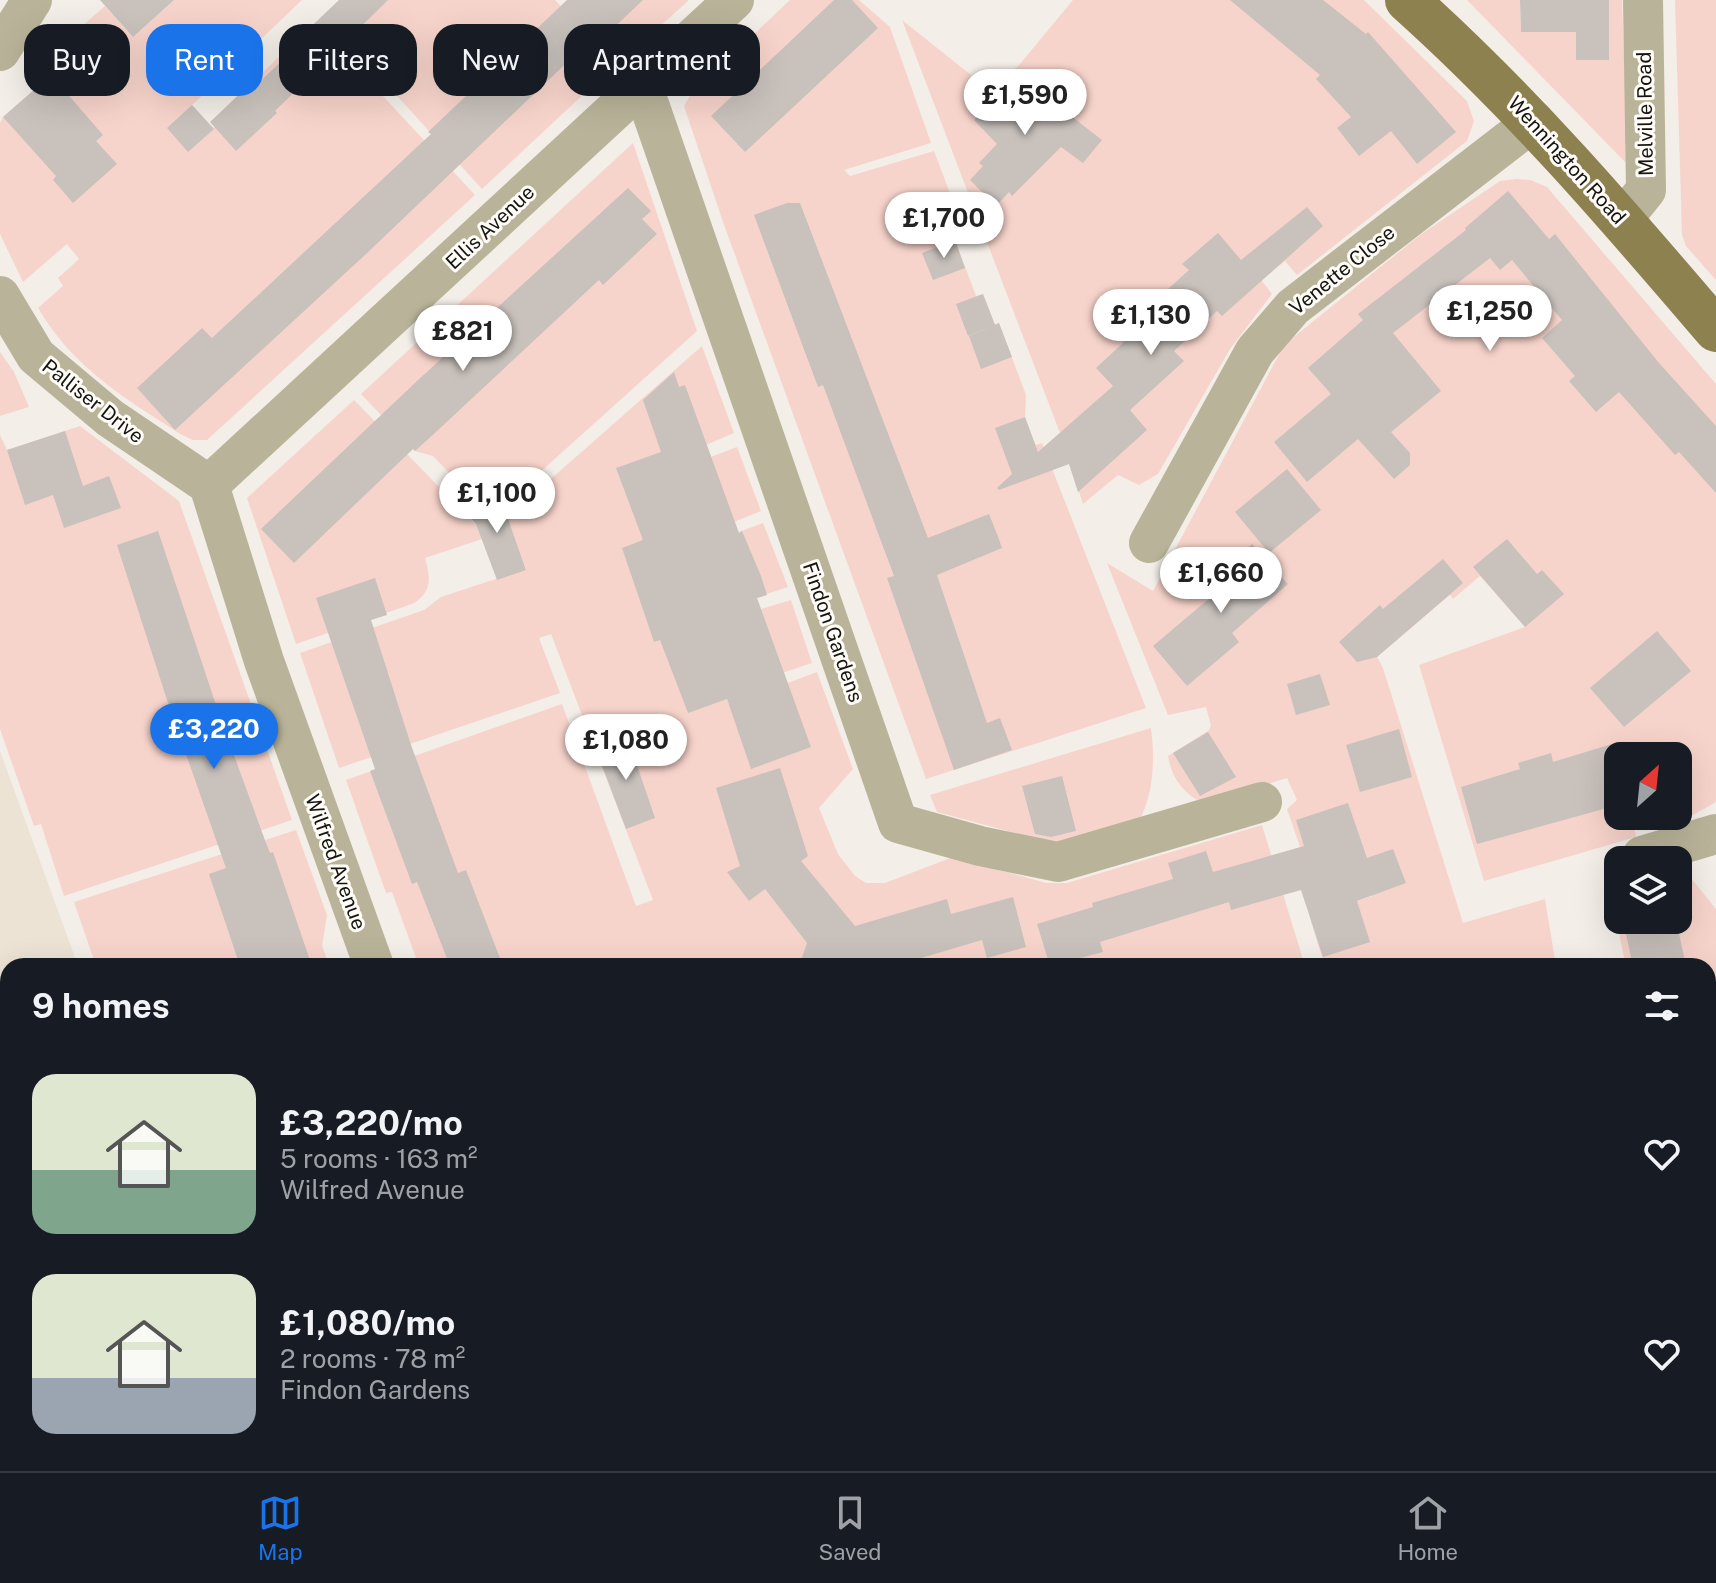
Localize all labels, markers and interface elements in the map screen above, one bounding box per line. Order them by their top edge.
chip: Buy [24,24,130,96]
chip: Rent [146,24,263,96]
chip: Filters [279,24,417,96]
chip: New [433,24,548,96]
chip: Apartment [564,24,760,96]
street label: Melville Road [1632,52,1658,176]
pin: £1,590 [960,69,1090,137]
text: £1,590 [982,79,1068,110]
street label: Wennington Road [1503,91,1631,229]
street label: Ellis Avenue [441,180,539,274]
pin: £1,700 [879,192,1009,260]
text: £1,700 [903,202,985,233]
street label: Venette Close [1284,220,1400,320]
pin: £1,250 [1425,285,1555,353]
pin: £1,130 [1086,289,1216,357]
text: £1,250 [1447,295,1533,326]
text: £1,130 [1111,299,1191,330]
pin: £821 [416,305,510,373]
text: £821 [432,315,494,346]
street label: Palliser Drive [37,354,149,448]
pin: £1,100 [432,467,562,535]
text: £1,100 [457,477,537,508]
pin: £1,660 [1156,547,1286,615]
text: £1,660 [1178,557,1264,588]
street label: Findon Gardens [798,559,868,705]
pin: £3,220 [149,703,279,771]
text: £3,220 [168,713,260,744]
pin: £1,080 [561,714,691,782]
text: £1,080 [583,724,669,755]
north arrow [1604,742,1692,830]
map controls [1604,742,1692,934]
street label: Wilfred Avenue [300,791,372,933]
button: layers [1604,846,1692,934]
icon: filters [1640,984,1684,1028]
text: 9 homes [32,986,170,1026]
text: £3,220/mo [280,1103,463,1143]
icon: home [96,1106,192,1202]
icon: heart [1640,1132,1684,1176]
text: 5 rooms · 163 m² [280,1143,478,1174]
text: Wilfred Avenue [280,1174,465,1205]
text: £1,080/mo [280,1303,455,1343]
icon: home [96,1306,192,1402]
icon: heart [1640,1332,1684,1376]
text: 2 rooms · 78 m² [280,1343,465,1374]
text: Findon Gardens [280,1374,470,1405]
tab: Map [258,1491,303,1565]
tab: Saved [819,1491,881,1565]
tab: Home [1397,1491,1458,1565]

